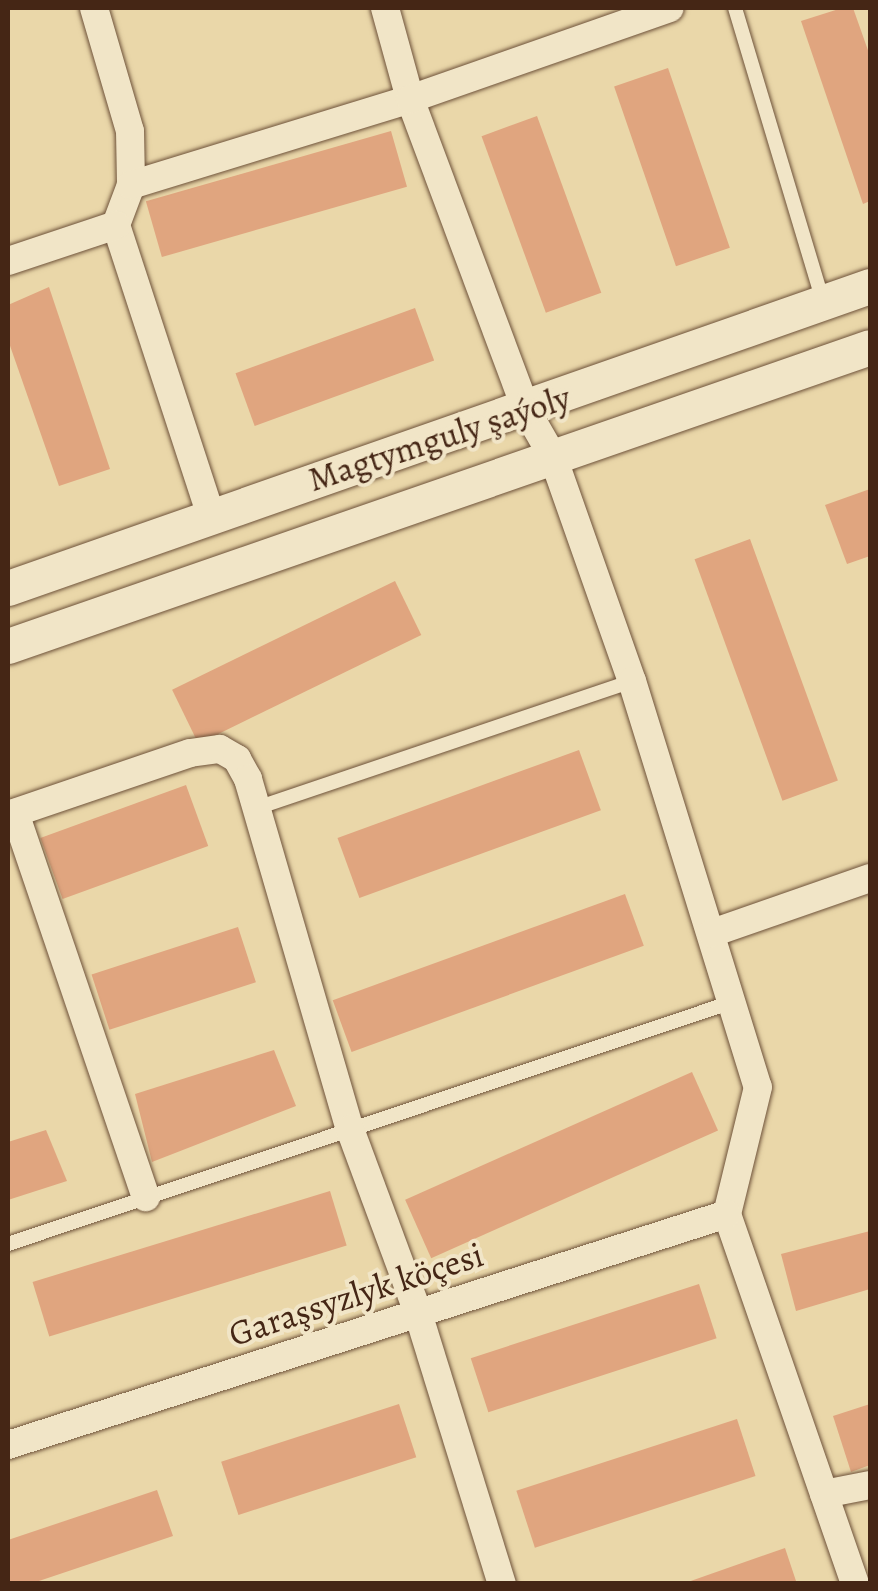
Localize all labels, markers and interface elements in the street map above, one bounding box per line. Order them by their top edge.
street label: Magtymguly şaýoly [303,376,575,500]
street label: Garaşsyzlyk köçesi [223,1233,489,1355]

